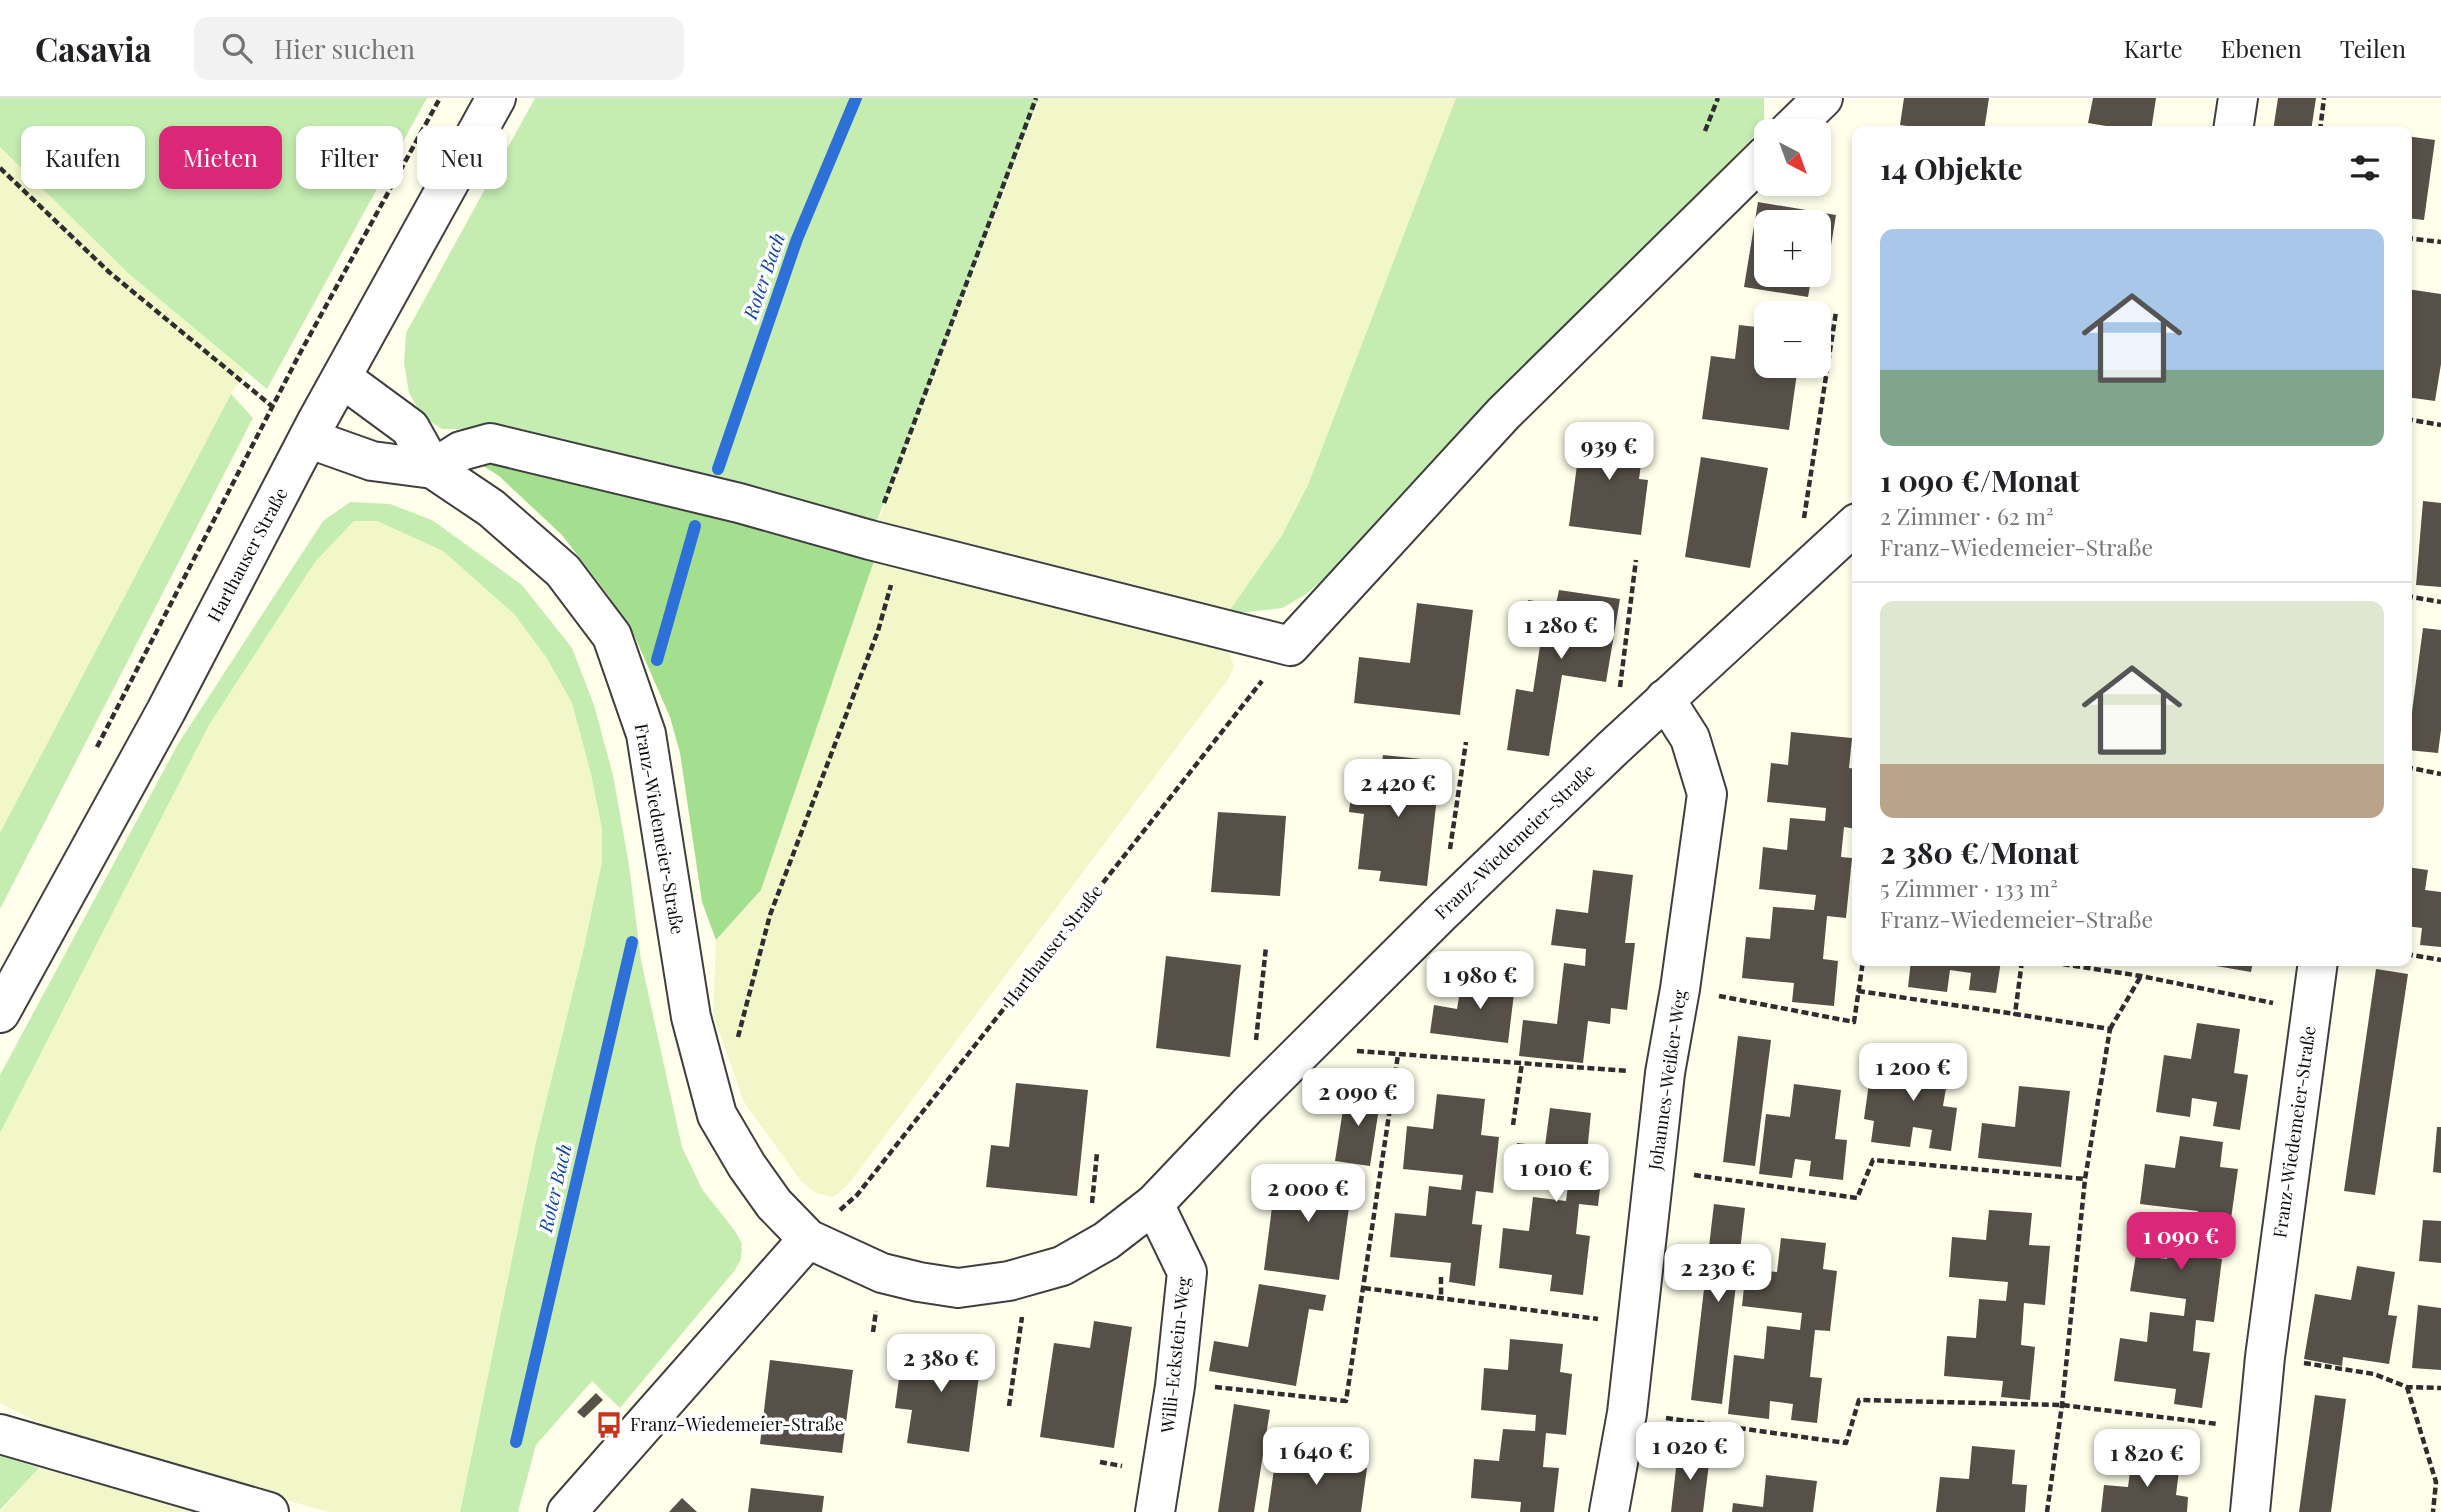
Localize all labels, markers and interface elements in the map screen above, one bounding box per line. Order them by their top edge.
search box [194,17,684,80]
text: Casavia [35,26,152,70]
icon: search [218,29,256,67]
text: Hier suchen [274,31,415,66]
text: Karte [2124,32,2183,64]
text: Ebenen [2221,32,2302,64]
text: Teilen [2340,32,2406,64]
north arrow [1754,119,1830,196]
map controls [1754,119,1831,378]
chip: Kaufen [21,126,145,189]
chip: Mieten [159,126,282,189]
chip: Filter [296,126,403,189]
chip: Neu [417,126,507,189]
text: 14 Objekte [1880,148,2023,188]
icon: filters [2346,149,2384,187]
button: + [1754,210,1831,287]
water label: Roter Bach [736,229,790,323]
icon: home [2069,275,2195,401]
button: − [1754,301,1831,378]
pin: 939 € [1560,422,1658,482]
text: 939 € [1581,429,1637,460]
text: 1 090 €/Monat [1880,460,2080,500]
street label: Harthauser Straße [202,483,293,626]
text: 2 Zimmer · 62 m² [1880,500,2054,531]
text: Franz-Wiedemeier-Straße [1880,531,2153,562]
pin: 1 280 € [1496,602,1626,661]
text: 1 280 € [1524,608,1598,639]
icon: home [2069,647,2195,773]
street label: Franz-Wiedemeier-Straße [630,721,690,936]
street label: Franz-Wiedemeier-Straße [1429,758,1600,924]
pin: 2 420 € [1333,760,1463,819]
text: 2 420 € [1360,766,1436,797]
text: 2 380 €/Monat [1880,832,2079,872]
text: 5 Zimmer · 133 m² [1880,872,2058,903]
street label: Harthauser Straße [997,879,1107,1011]
text: Franz-Wiedemeier-Straße [1880,903,2153,934]
pin: 1 980 € [1415,951,1545,1011]
text: 1 980 € [1443,958,1517,989]
street label: Johannes-Weißer-Weg [1642,988,1692,1172]
street label: Franz-Wiedemeier-Straße [2267,1024,2321,1239]
pin: 1 200 € [1848,1044,1978,1103]
text: 1 200 € [1875,1050,1951,1081]
pin: 2 090 € [1293,1068,1423,1128]
text: 2 090 € [1318,1075,1398,1106]
water label: Roter Bach [531,1141,577,1235]
pin: 1 010 € [1491,1144,1621,1204]
text: 1 010 € [1520,1151,1592,1182]
pin: 2 000 € [1243,1164,1373,1224]
text: 2 000 € [1267,1171,1349,1202]
pin: 1 090 € [2116,1212,2246,1272]
text: 1 090 € [2143,1219,2219,1250]
pin: 2 230 € [1653,1244,1783,1304]
text: 2 230 € [1680,1251,1756,1282]
street label: Willi-Eckstein-Weg [1155,1275,1195,1435]
pin: 2 380 € [876,1334,1006,1394]
text: 2 380 € [903,1341,979,1372]
bus stop icon: Franz-Wiedemeier-Straße [594,1410,624,1440]
place label: Franz-Wiedemeier-Straße [630,1412,844,1436]
pin: 1 020 € [1625,1422,1755,1482]
pin: 1 640 € [1251,1428,1381,1487]
text: 1 020 € [1652,1429,1728,1460]
pin: 1 820 € [2082,1430,2212,1489]
text: 1 640 € [1279,1434,1353,1465]
text: 1 820 € [2110,1436,2184,1467]

